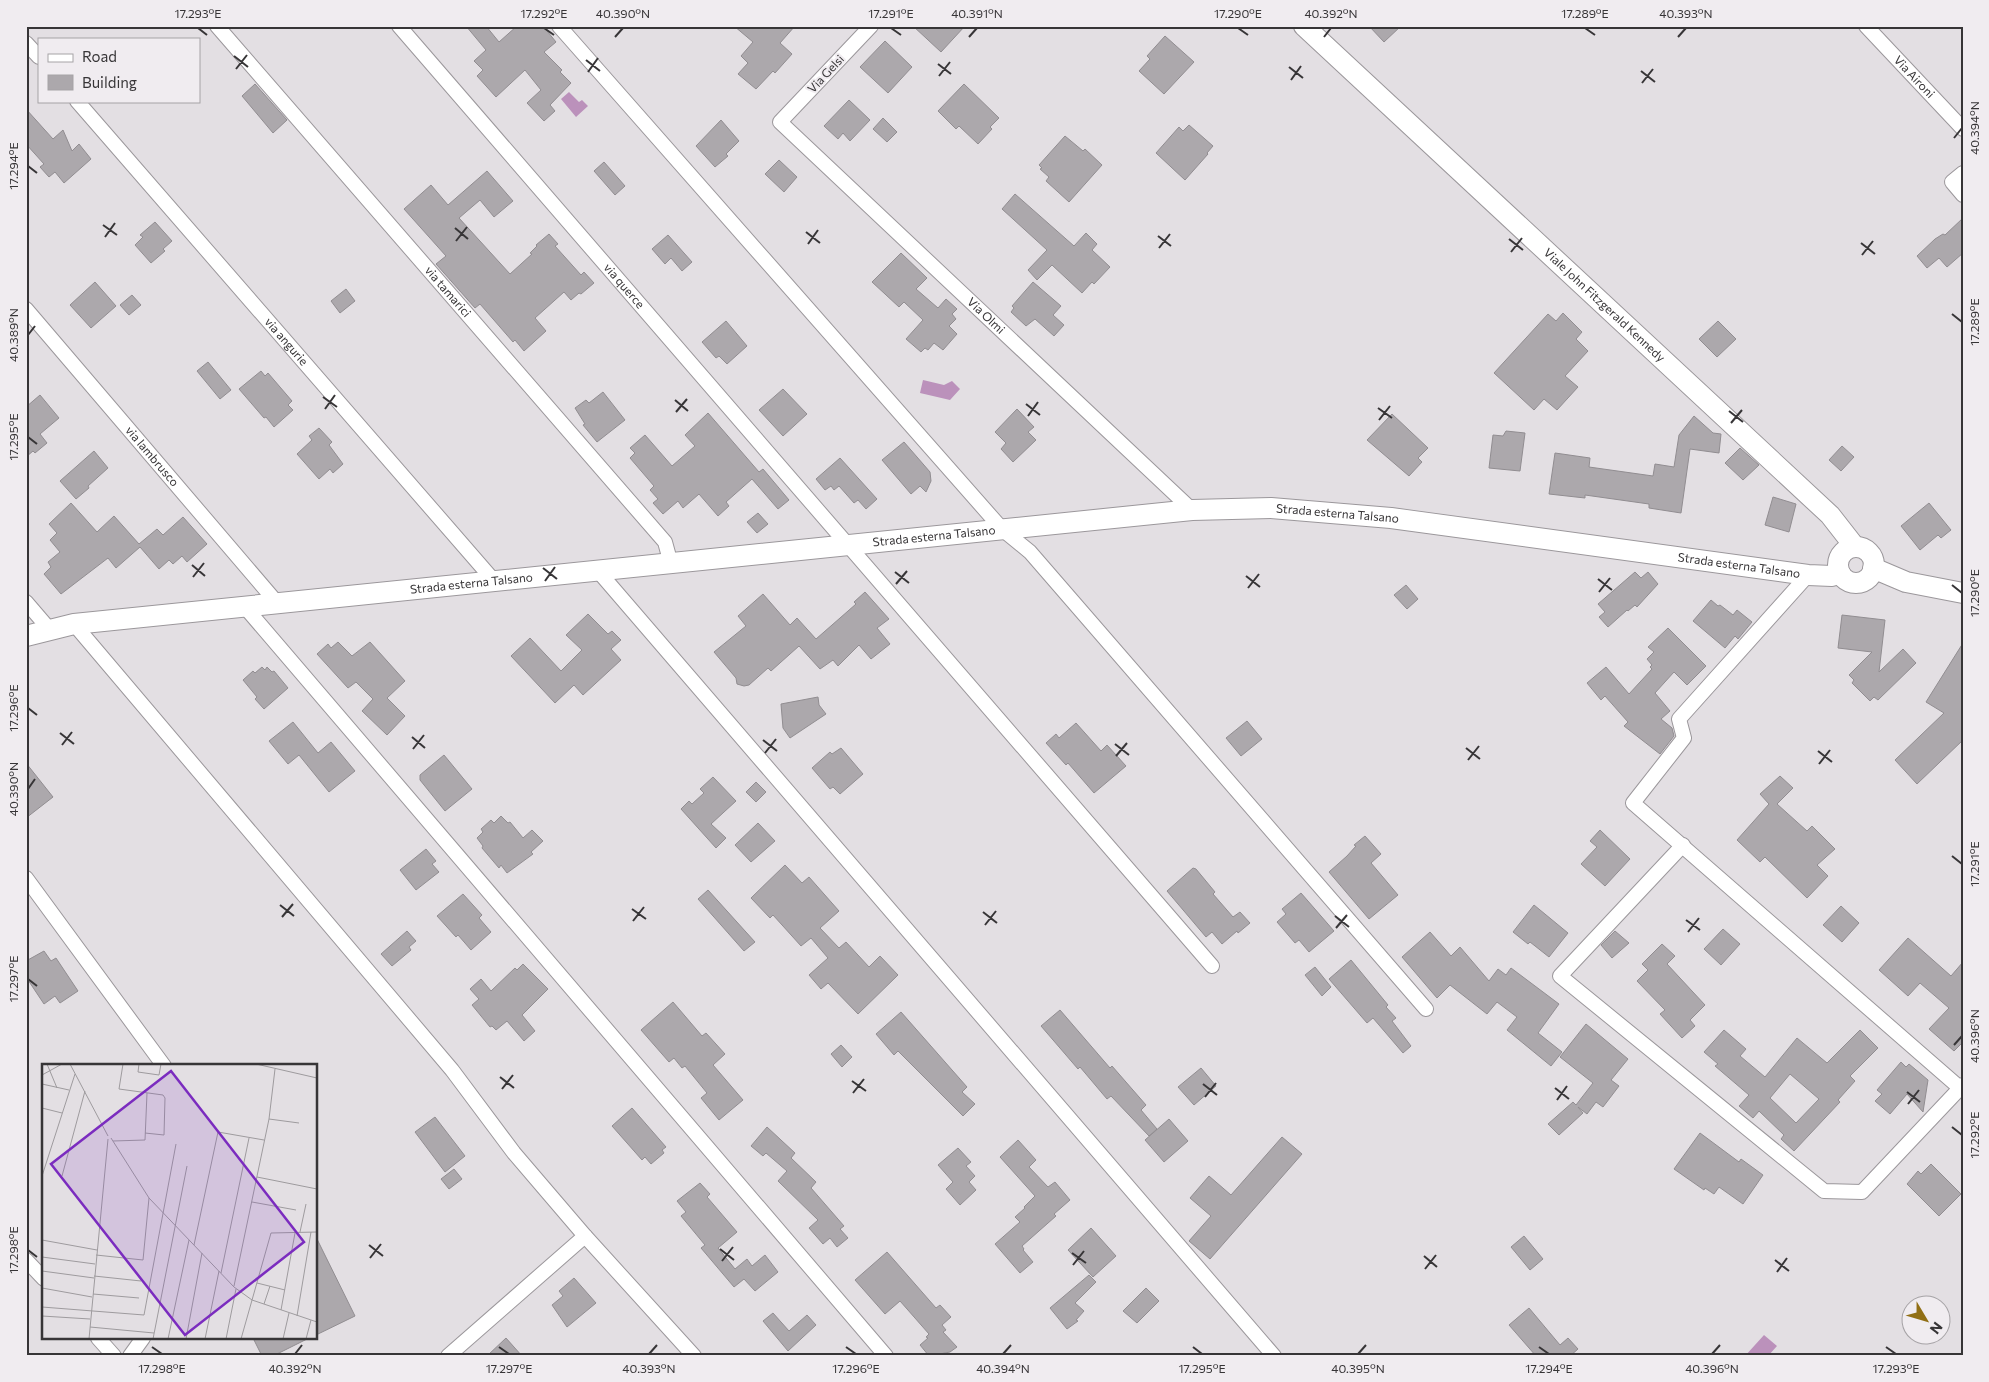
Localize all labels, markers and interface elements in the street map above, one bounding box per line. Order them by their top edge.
text: 17.293°E [175,6,221,20]
text: 17.292°E [521,6,567,20]
text: 40.390°N [596,6,650,20]
text: 17.291°E [868,6,914,20]
text: 40.391°N [951,6,1003,20]
text: 17.290°E [1214,6,1262,20]
text: 40.392°N [1304,6,1358,20]
text: 17.289°E [1561,6,1609,20]
text: 40.393°N [1659,6,1713,20]
legend [38,38,200,102]
text: Road [82,47,117,65]
street label: Via Gelsi [804,51,846,95]
street label: Via Aironi [1891,52,1938,100]
text: Building [82,73,137,91]
text: 40.394°N [1967,101,1981,155]
text: 17.294°E [6,142,20,190]
street label: Viale John Fitzgerald Kennedy [1542,245,1668,364]
street label: via querce [602,260,648,311]
street label: via tamarici [423,263,474,319]
street label: Via Olmi [965,294,1008,336]
text: 17.289°E [1967,298,1981,346]
text: 40.389°N [6,308,20,362]
street label: via angurie [263,314,311,368]
text: 17.295°E [6,413,20,461]
street label: via lambrusco [123,423,182,489]
street label: Strada esterna Talsano [1275,500,1400,525]
street label: Strada esterna Talsano [872,522,996,549]
street label: Strada esterna Talsano [1677,549,1801,580]
street label: Strada esterna Talsano [409,569,533,596]
text: 17.290°E [1967,569,1981,617]
text: 17.296°E [6,684,20,732]
text: 40.390°N [6,762,20,816]
text: 17.291°E [1967,841,1981,887]
text: 17.297°E [6,956,20,1002]
text: 40.396°N [1967,1009,1981,1063]
inset map [42,1064,318,1340]
text: 17.292°E [1967,1112,1981,1158]
text: 17.298°E [6,1226,20,1274]
north arrow [1902,1294,1952,1344]
text: N [1927,1319,1947,1338]
text: 17.298°E [138,1361,186,1375]
text: 40.392°N [268,1361,322,1375]
text: 17.297°E [486,1361,532,1375]
text: 40.393°N [622,1361,676,1375]
text: 17.296°E [832,1361,880,1375]
text: 40.394°N [976,1361,1030,1375]
text: 17.295°E [1178,1361,1226,1375]
text: 40.395°N [1331,1361,1385,1375]
text: 17.294°E [1525,1361,1573,1375]
text: 40.396°N [1685,1361,1739,1375]
text: 17.293°E [1873,1361,1919,1375]

